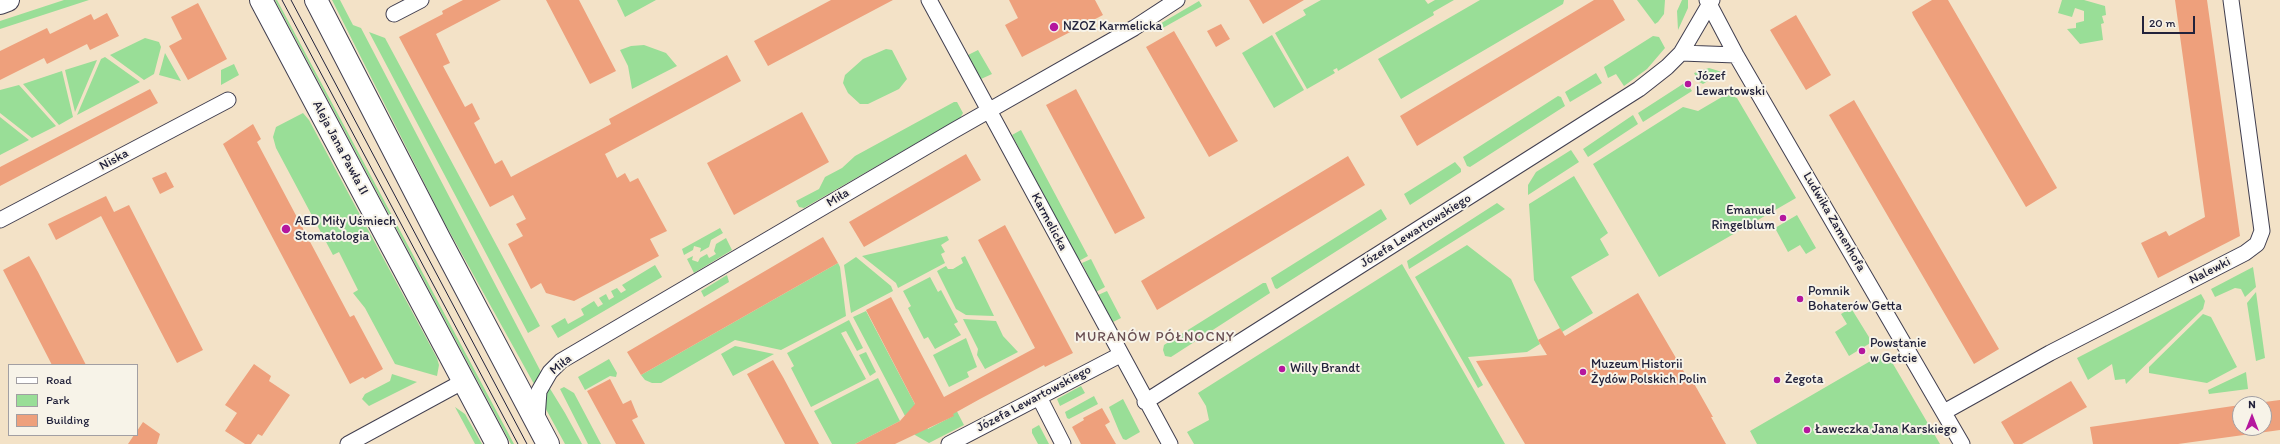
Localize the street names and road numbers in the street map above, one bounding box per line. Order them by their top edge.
street label: Aleja Jana Pawła II [309,98,371,198]
street label: Niska [97,146,131,174]
street label: Ludwika Zamenhofa [1799,169,1869,275]
street label: Miła [824,185,852,211]
street label: Karmelicka [1027,190,1071,254]
street label: Józefa Lewartowskiego [1358,191,1474,271]
street label: Nalewki [2187,254,2233,288]
street label: Miła [547,351,575,379]
street label: Józefa Lewartowskiego [974,362,1094,436]

